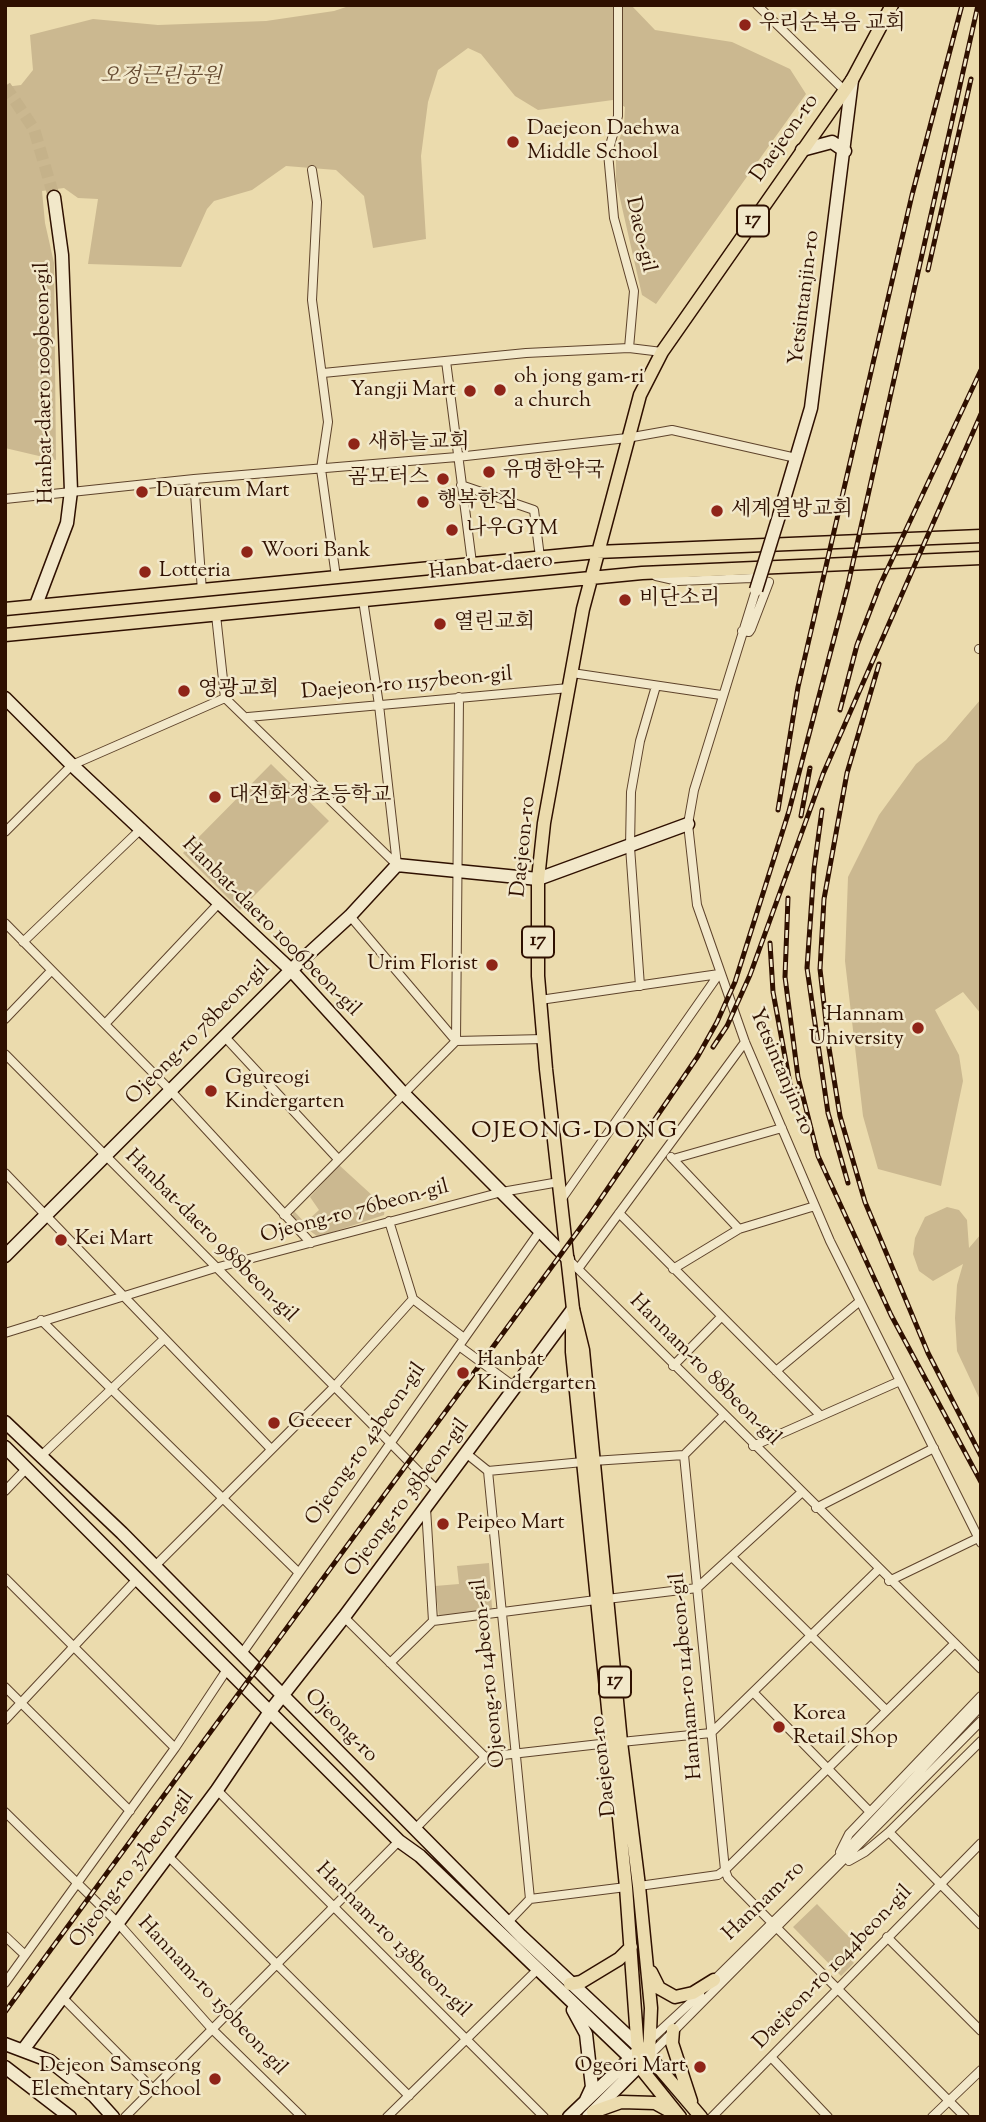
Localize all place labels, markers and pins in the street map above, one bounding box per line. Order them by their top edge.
place label: 우리순복음 교회 [759,12,905,38]
marker: 우리순복음 교회 [737,17,753,33]
place label: Daejeon Daehwa Middle School [527,117,680,167]
marker: Daejeon Daehwa Middle School [505,134,521,150]
place label: oh jong gam-ri a church [514,365,645,415]
place label: Yangji Mart [350,378,456,404]
marker: oh jong gam-ri a church [492,382,508,398]
marker: Yangji Mart [462,383,478,399]
place label: 새하늘교회 [368,431,469,457]
marker: 새하늘교회 [346,436,362,452]
place label: 유명한약국 [503,459,604,485]
marker: 유명한약국 [481,464,497,480]
place label: 곰모터스 [348,466,429,492]
marker: 곰모터스 [435,471,451,487]
place label: Duareum Mart [156,479,289,505]
marker: Duareum Mart [134,484,150,500]
place label: 행복한집 [437,489,518,515]
marker: 행복한집 [415,494,431,510]
place label: 세계열방교회 [731,498,853,524]
marker: 세계열방교회 [709,503,725,519]
place label: 나우GYM [466,517,558,543]
marker: 나우GYM [444,522,460,538]
place label: Woori Bank [261,539,370,565]
marker: Woori Bank [239,544,255,560]
place label: Lotteria [159,559,231,585]
marker: Lotteria [137,564,153,580]
place label: 비단소리 [639,587,720,613]
marker: 비단소리 [617,592,633,608]
place label: 열린교회 [454,611,535,637]
marker: 열린교회 [432,616,448,632]
place label: 영광교회 [198,678,279,704]
marker: 영광교회 [176,683,192,699]
place label: 대전화정초등학교 [229,784,391,810]
marker: 대전화정초등학교 [207,789,223,805]
place label: Urim Florist [367,952,478,978]
marker: Urim Florist [484,957,500,973]
place label: Hannam University [809,1003,904,1053]
marker: Hannam University [910,1020,926,1036]
place label: Ggureogi Kindergarten [225,1066,345,1116]
marker: Ggureogi Kindergarten [203,1083,219,1099]
place label: Kei Mart [75,1227,153,1253]
marker: Kei Mart [53,1232,69,1248]
place label: Hanbat Kindergarten [477,1348,597,1398]
marker: Hanbat Kindergarten [455,1365,471,1381]
place label: Geeeer [288,1410,352,1436]
marker: Geeeer [266,1415,282,1431]
place label: Peipeo Mart [457,1511,565,1537]
marker: Peipeo Mart [435,1516,451,1532]
place label: Korea Retail Shop [793,1702,898,1752]
marker: Korea Retail Shop [771,1719,787,1735]
place label: Dejeon Samseong Elementary School [32,2054,201,2104]
place label: Ogeori Mart [575,2054,686,2080]
marker: Ogeori Mart [692,2059,708,2075]
marker: Dejeon Samseong Elementary School [207,2071,223,2087]

